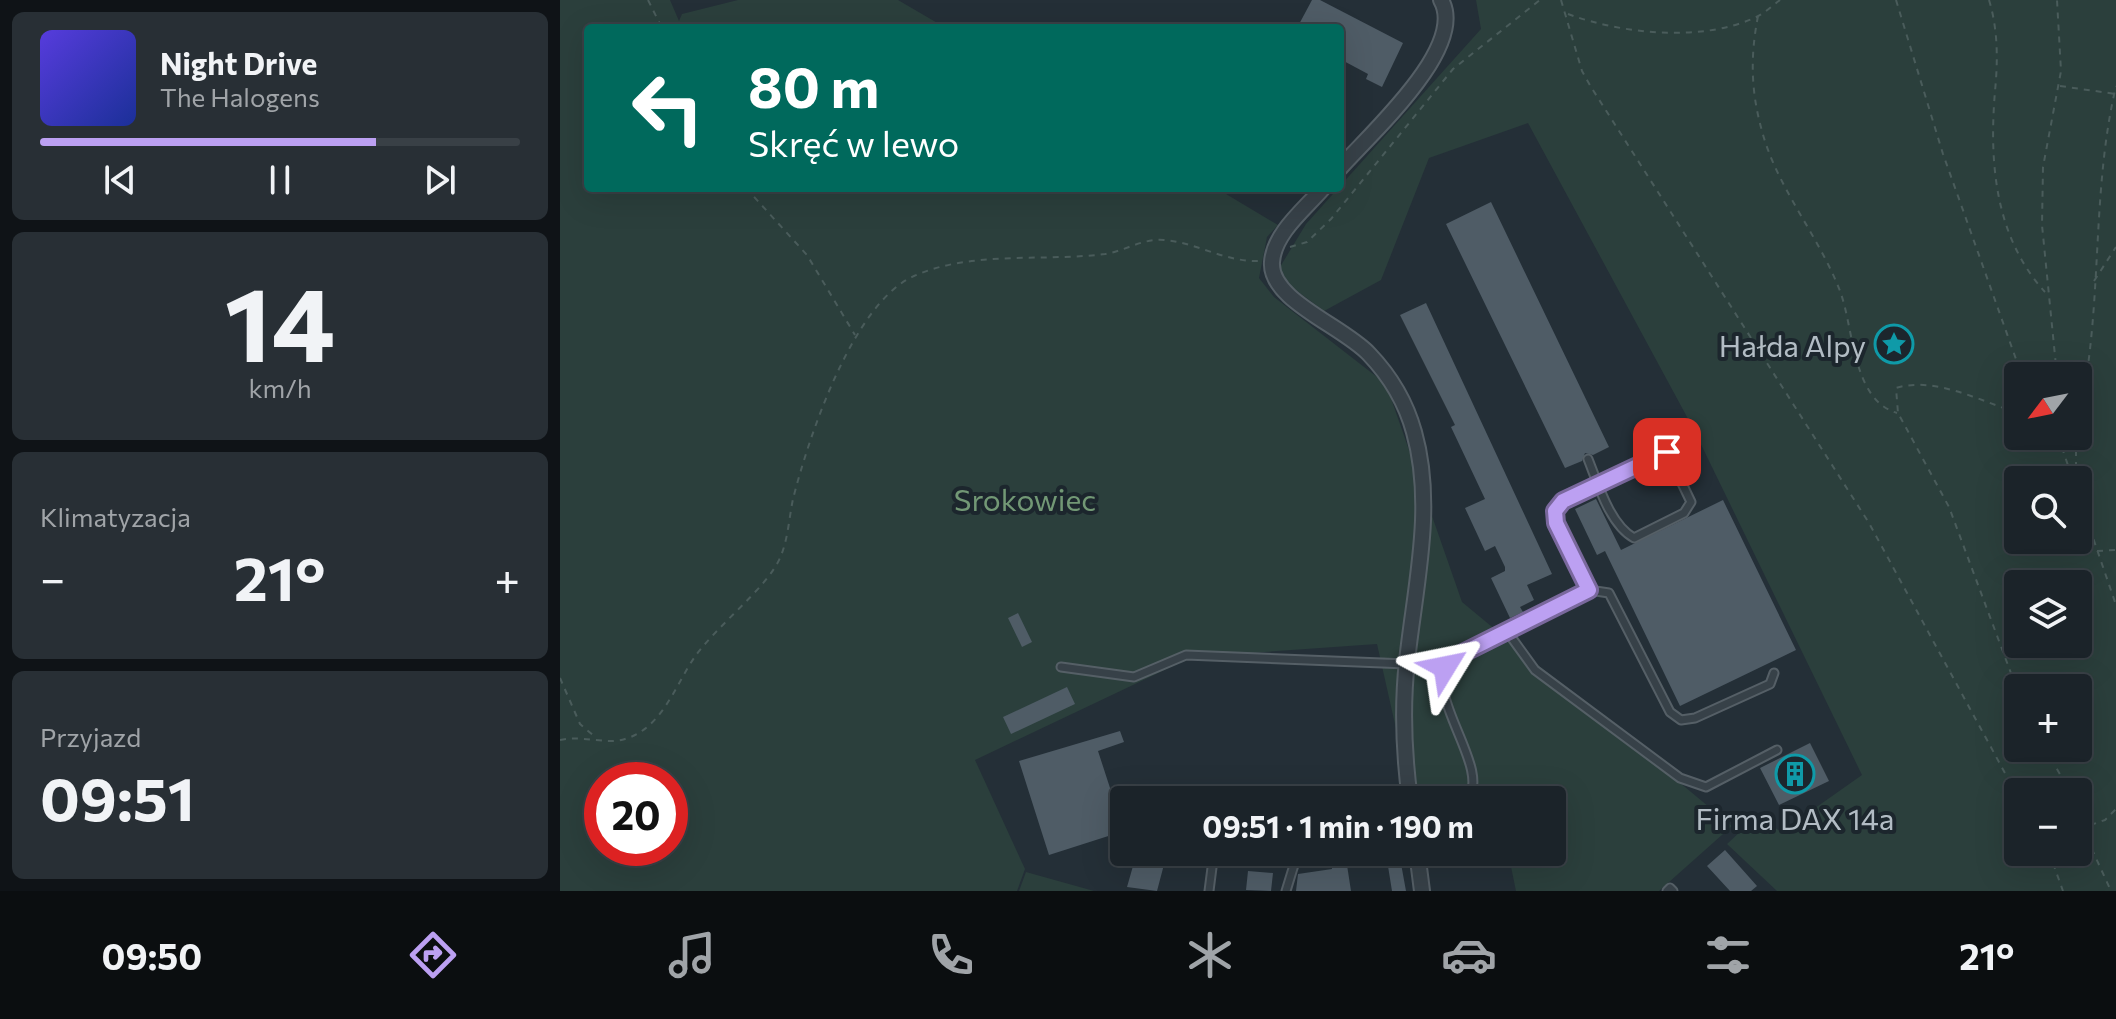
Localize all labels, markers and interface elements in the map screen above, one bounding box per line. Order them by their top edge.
text: Night Drive [160,44,317,81]
text: 80 m [748,51,879,120]
icon: left [616,56,720,160]
text: The Halogens [160,81,320,112]
text: Skręć w lewo [748,120,959,164]
icon: previous [98,158,142,202]
icon: pause [258,158,302,202]
icon: next [418,158,462,202]
text: 14 [225,256,335,383]
place icon: Hałda Alpy [1873,323,1915,365]
place label: Hałda Alpy [1719,326,1866,363]
north arrow [2004,362,2092,450]
map controls [2004,362,2092,866]
text: km/h [248,372,312,403]
pin [1633,418,1701,486]
icon: arrive [1645,430,1689,474]
button: search [2004,466,2092,554]
park label: Srokowiec [954,480,1096,517]
text: Klimatyzacja [40,501,191,532]
text: 21° [234,540,326,613]
text: − [40,550,65,604]
text: + [494,550,520,604]
button: layers [2004,570,2092,658]
position arrow [1403,625,1487,709]
button: + [2004,674,2092,762]
text: Przyjazd [40,721,141,752]
building icon: Firma DAX 14a [1774,753,1816,795]
text: 09:51 [40,760,195,833]
speed limit sign: 20 [584,762,688,866]
button: − [2004,778,2092,866]
place label: Firma DAX 14a [1695,799,1895,836]
text: 09:51 · 1 min · 190 m [1202,807,1474,844]
icon: directions [405,927,461,983]
icon: music [664,927,720,983]
icon: phone [923,927,979,983]
icon: climate [1182,927,1238,983]
icon: car [1441,927,1497,983]
icon: filters [1700,927,1756,983]
text: 09:50 [102,933,202,977]
text: 21° [1959,933,2014,977]

